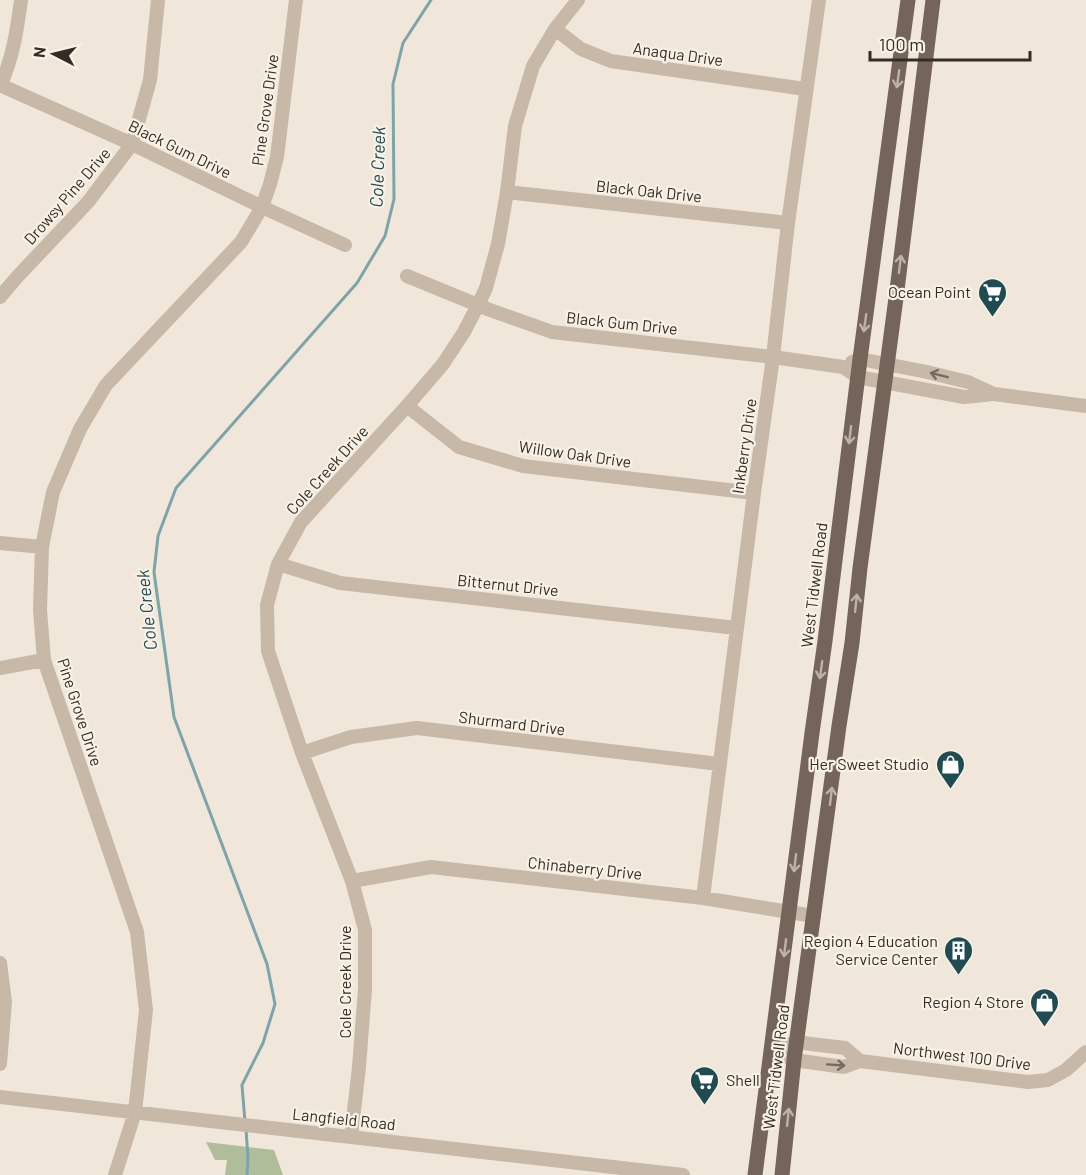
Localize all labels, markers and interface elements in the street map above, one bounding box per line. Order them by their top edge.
north arrow [24,24,84,84]
scale bar [870,24,1030,62]
text: 100 m [879,33,924,55]
street label: Anaqua Drive [632,38,724,69]
text: N [29,46,49,59]
street label: Pine Grove Drive [247,53,282,167]
one-way arrow [892,68,903,88]
street label: Black Gum Drive [126,115,235,182]
water label: Cole Creek [365,126,389,208]
street label: Drowsy Pine Drive [19,143,114,248]
street label: Black Oak Drive [595,175,703,206]
one-way arrow [895,255,906,275]
supermarket icon: Ocean Point [976,276,1008,318]
place label: Ocean Point [888,282,971,301]
street label: Black Gum Drive [565,307,679,338]
one-way arrow [859,313,870,333]
one-way arrow [930,368,949,380]
street label: Inkberry Drive [727,397,760,495]
street label: Cole Creek Drive [282,421,372,518]
one-way arrow [845,425,856,444]
street label: Willow Oak Drive [518,436,633,471]
street label: West Tidwell Road [796,521,831,649]
water label: Cole Creek [131,568,161,652]
street label: Bitternut Drive [456,570,560,599]
one-way arrow [851,593,862,613]
street label: Pine Grove Drive [54,655,107,768]
one-way arrow [816,660,827,680]
street label: Shurmard Drive [458,707,566,738]
shop icon: Her Sweet Studio [934,748,966,790]
place label: Her Sweet Studio [809,754,929,773]
one-way arrow [825,786,836,806]
street label: Chinaberry Drive [527,852,643,883]
one-way arrow [790,853,801,873]
street label: Cole Creek Drive [335,925,354,1039]
place label: Region 4 Education Service Center [804,931,938,968]
building icon: Region 4 Education Service Center [943,934,975,976]
one-way arrow [779,937,790,957]
shop icon: Region 4 Store [1029,986,1061,1028]
place label: Region 4 Store [923,992,1024,1011]
street label: West Tidwell Road [758,1003,793,1131]
street label: Northwest 100 Drive [892,1038,1032,1073]
one-way arrow [826,1060,845,1071]
supermarket icon: Shell [689,1064,721,1106]
place label: Shell [726,1070,760,1089]
street label: Langfield Road [291,1104,397,1133]
one-way arrow [783,1107,794,1127]

